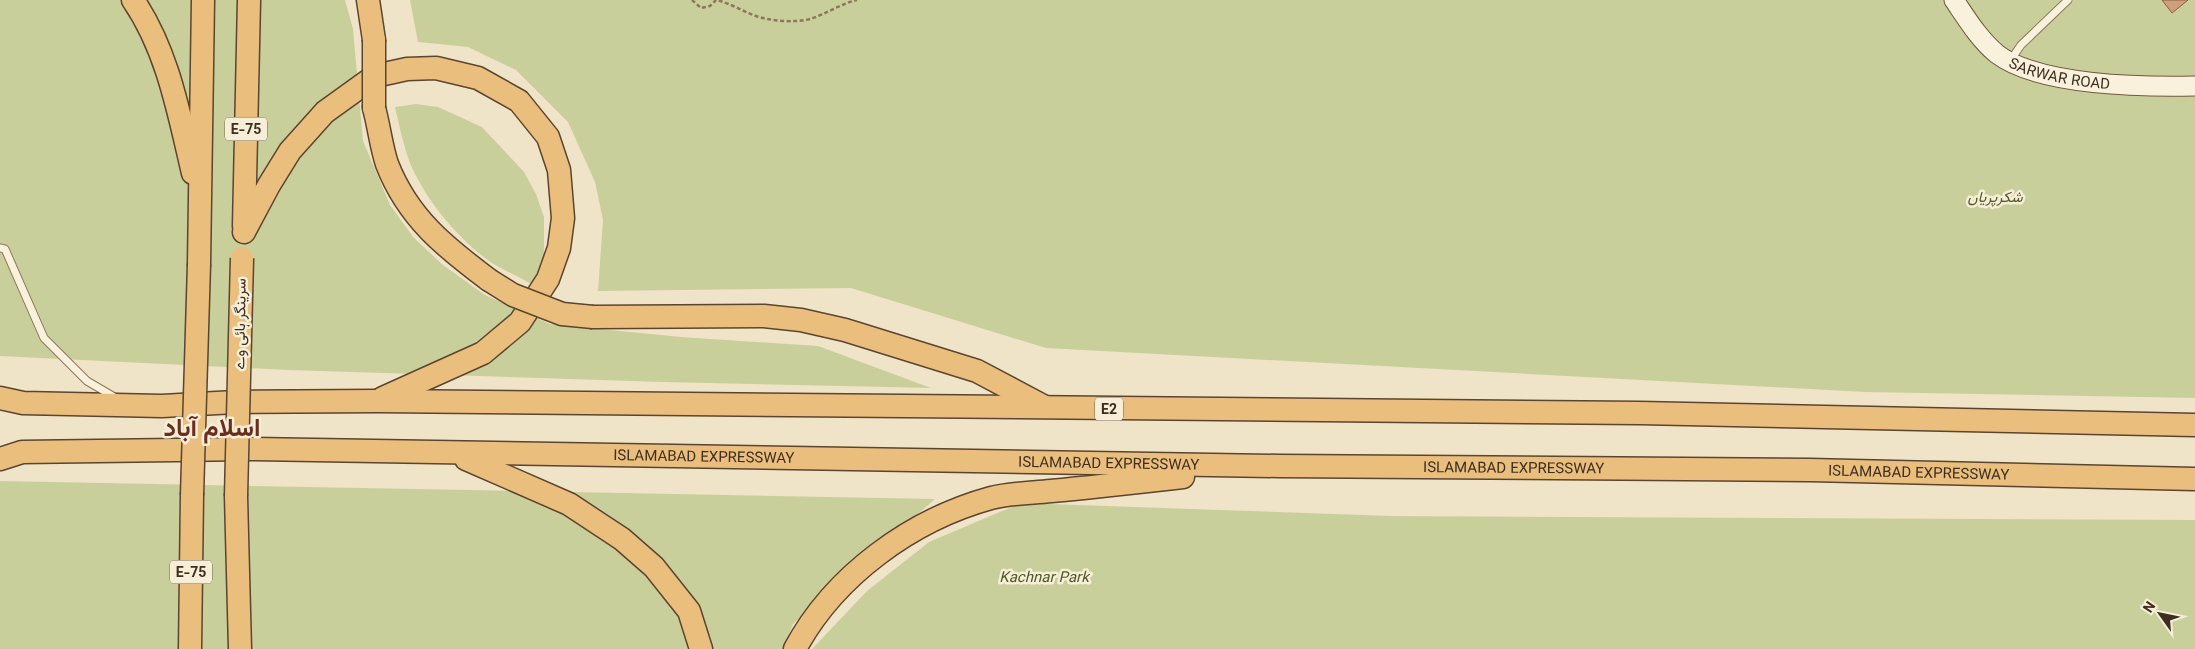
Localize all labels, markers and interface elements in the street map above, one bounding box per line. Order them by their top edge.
street label: SARWAR ROAD [2004,53,2111,97]
road number: E-75 [225,118,267,140]
park label: شکرپریاں [1967,187,2024,210]
street label: سرینگر ہائی وے [229,278,254,370]
road number: E2 [1095,398,1123,420]
district label: اسلام آباد [164,410,260,449]
street label: ISLAMABAD EXPRESSWAY [613,445,795,471]
street label: ISLAMABAD EXPRESSWAY [1018,452,1200,478]
street label: ISLAMABAD EXPRESSWAY [1423,457,1604,481]
street label: ISLAMABAD EXPRESSWAY [1828,460,2010,488]
road number: E-75 [170,560,212,584]
park label: Kachnar Park [999,567,1091,590]
north arrow [2135,589,2185,639]
text: N [2139,598,2163,618]

